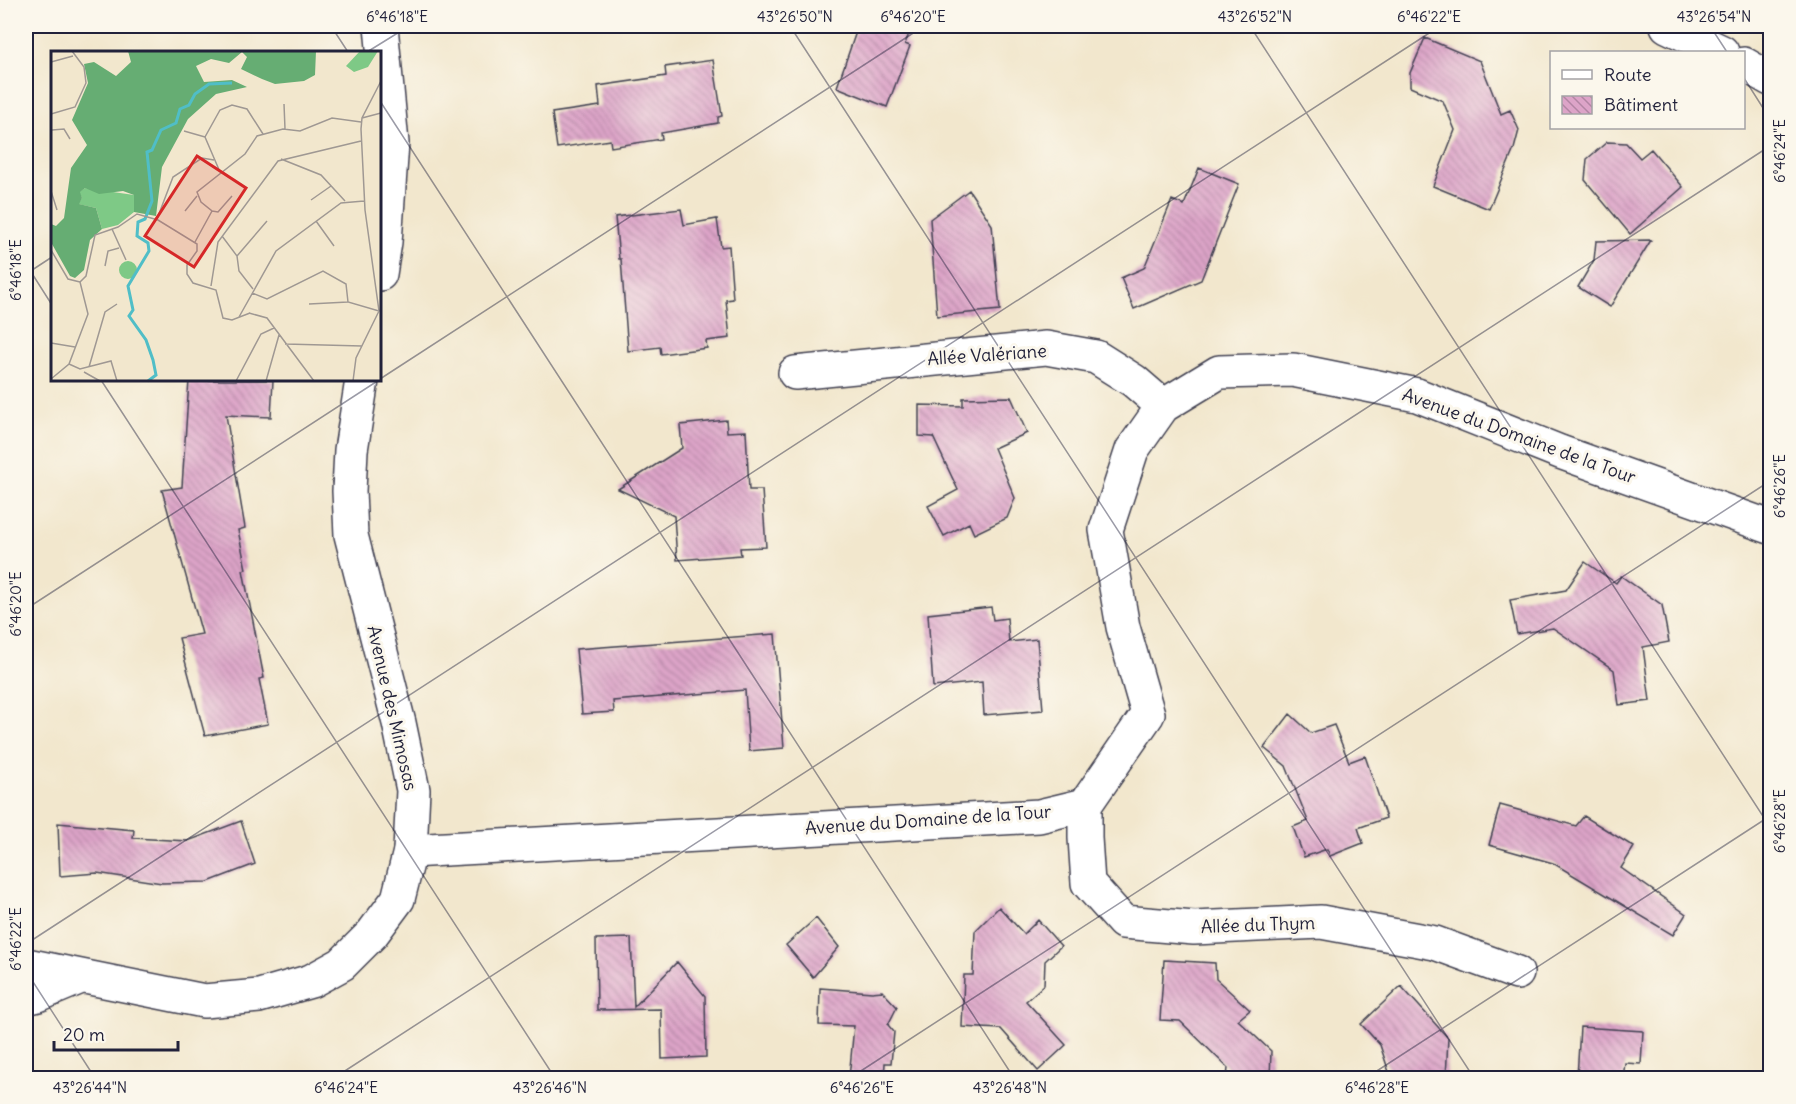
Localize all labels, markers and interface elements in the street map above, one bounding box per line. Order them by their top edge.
text: 6°46'18"E [366,7,428,26]
text: 43°26'50"N [757,7,833,26]
text: 6°46'20"E [880,7,946,26]
text: 43°26'52"N [1218,7,1292,26]
text: 6°46'22"E [1397,7,1461,26]
text: 43°26'54"N [1677,7,1751,26]
inset map [51,51,381,381]
legend [1550,51,1745,129]
text: Route [1604,63,1652,86]
text: Bâtiment [1604,93,1678,116]
text: 6°46'24"E [1770,119,1789,183]
text: 6°46'18"E [6,239,25,301]
street label: Allée Valériane [927,339,1047,370]
street label: Avenue du Domaine de la Tour [1399,383,1640,489]
text: 6°46'26"E [1770,454,1789,518]
text: 6°46'20"E [6,571,25,637]
street label: Avenue des Mimosas [362,623,423,793]
text: 6°46'28"E [1770,789,1789,853]
street label: Avenue du Domaine de la Tour [804,799,1052,840]
text: 6°46'22"E [6,907,25,971]
street label: Allée du Thym [1200,911,1316,938]
scale bar [54,1014,178,1052]
text: 20 m [63,1023,105,1046]
text: 43°26'44"N [53,1078,127,1097]
text: 6°46'24"E [314,1078,378,1097]
text: 43°26'46"N [513,1078,587,1097]
text: 6°46'26"E [830,1078,894,1097]
text: 43°26'48"N [973,1078,1047,1097]
text: 6°46'28"E [1345,1078,1409,1097]

